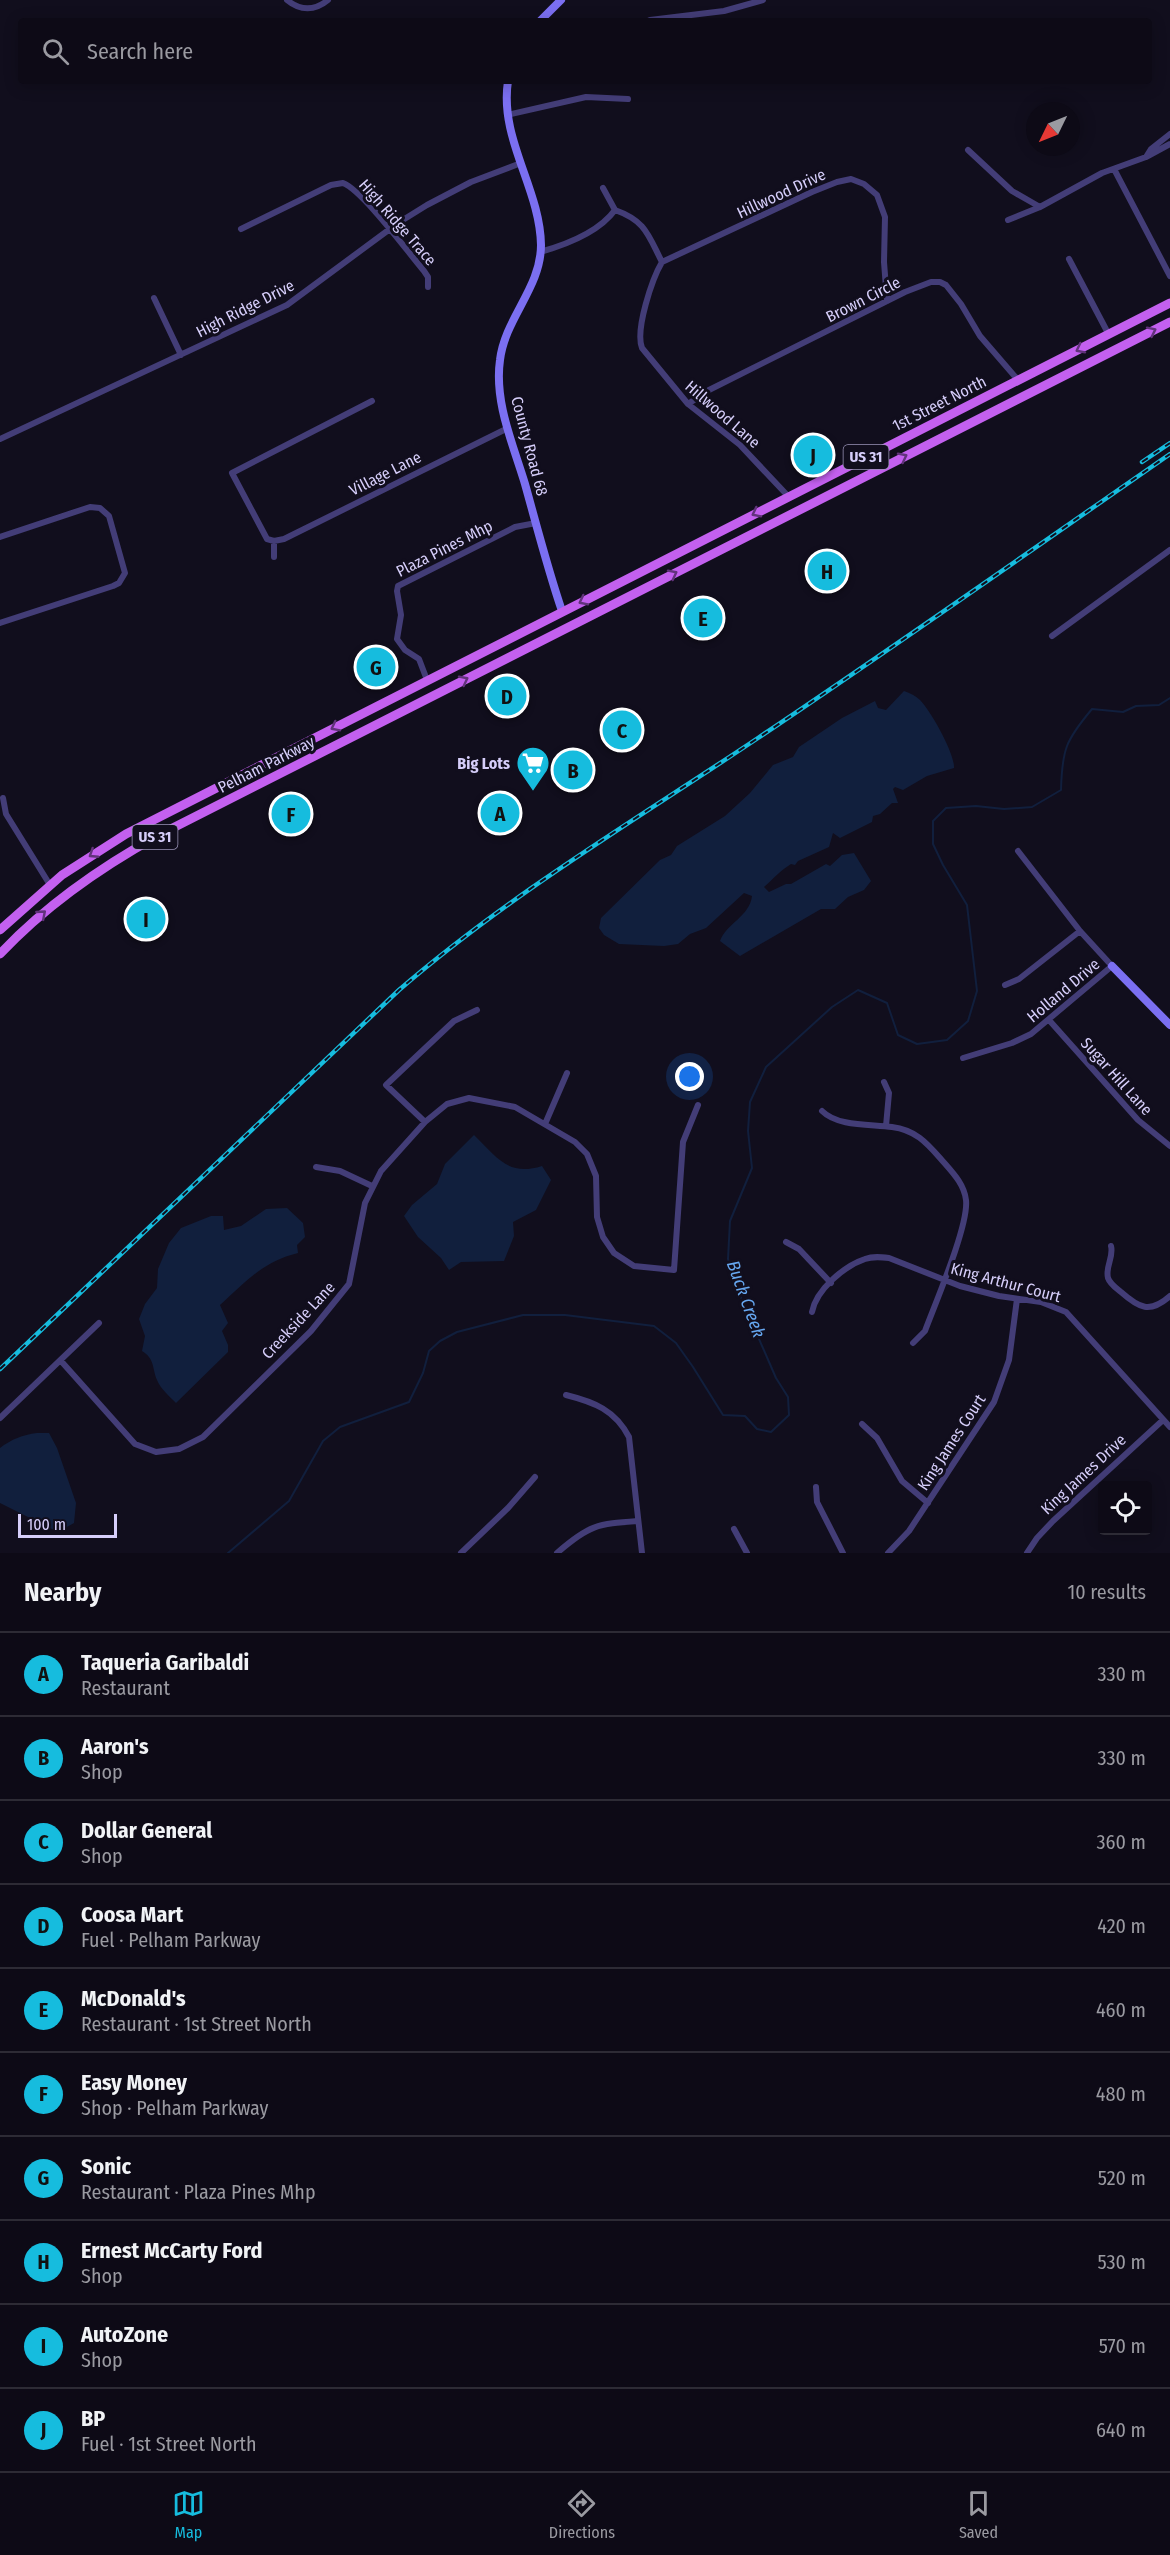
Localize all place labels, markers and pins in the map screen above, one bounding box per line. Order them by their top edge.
pin: J [794,432,832,478]
pin: H [808,548,846,594]
pin: E [684,596,722,640]
pin: G [356,644,395,690]
pin: D [488,674,526,718]
pin: C [602,708,642,752]
supermarket icon: Big Lots [515,745,551,792]
pin: B [554,748,592,792]
place label: Big Lots [457,754,510,773]
pin: A [480,790,520,836]
pin: F [272,792,310,836]
pin: I [126,896,166,942]

